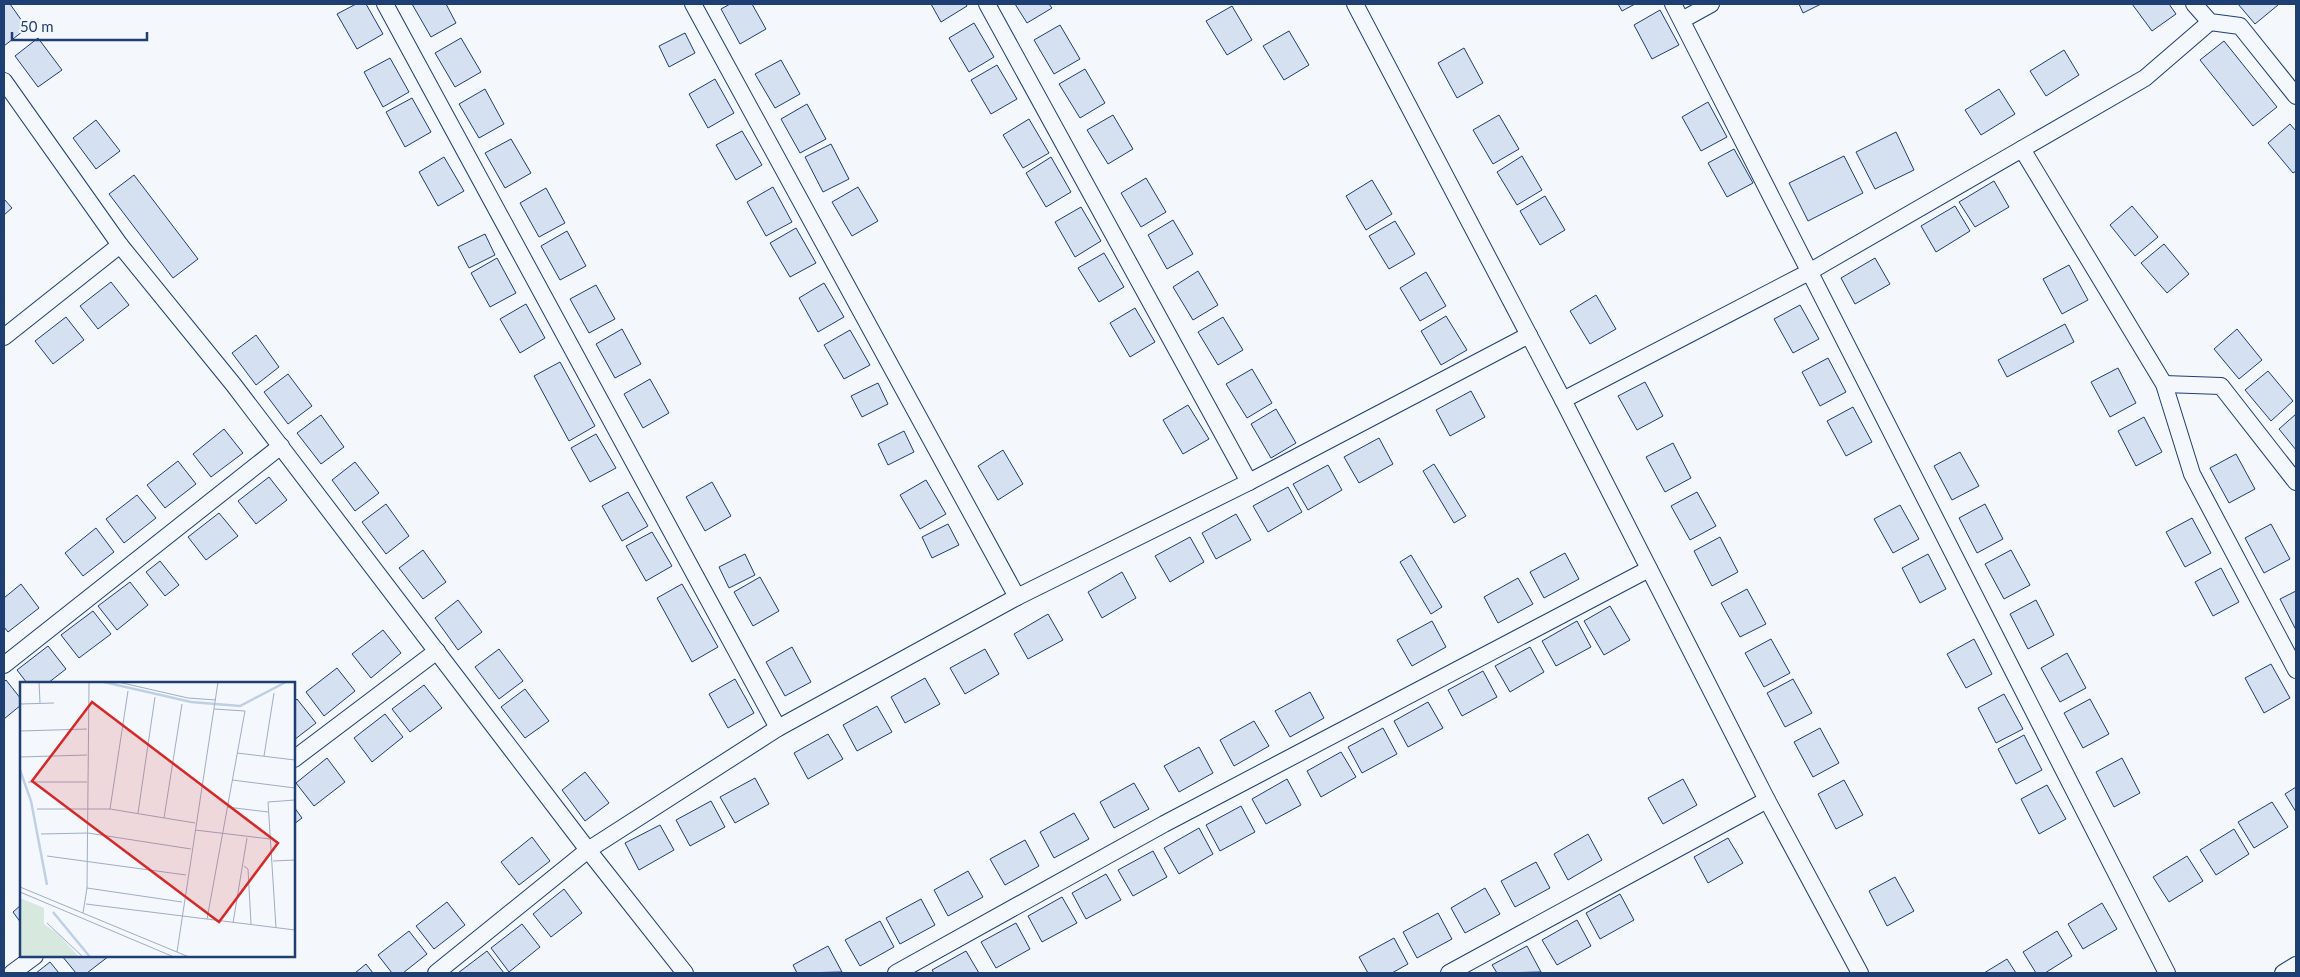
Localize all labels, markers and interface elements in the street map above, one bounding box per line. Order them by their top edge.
scale bar [12,10,148,42]
text: 50 m [20,17,54,35]
inset map [20,682,295,957]

